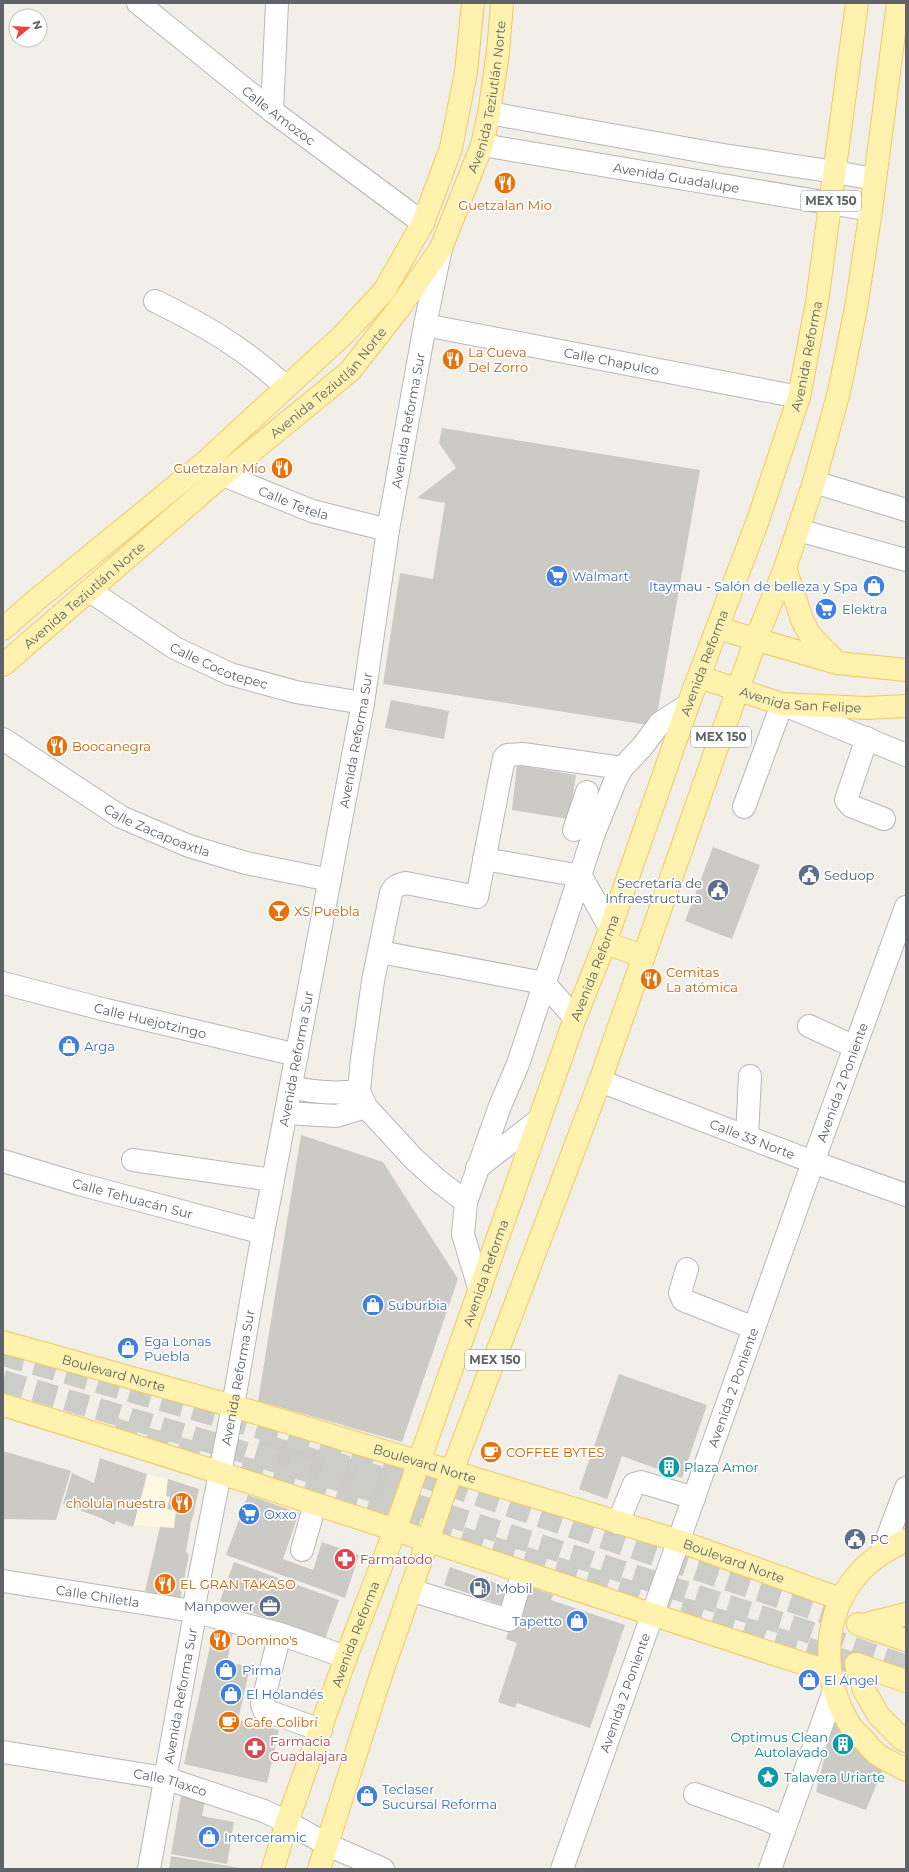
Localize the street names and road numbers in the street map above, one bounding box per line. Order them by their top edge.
street label: Avenida Teziutlán Norte [464,20,509,175]
street label: Calle Amozoc [239,82,319,148]
street label: Avenida Guadalupe [612,159,741,196]
road number: MEX 150 [801,191,861,211]
street label: Avenida Reforma [787,300,825,413]
street label: Avenida Teziutlán Norte [266,324,389,441]
street label: Calle Chapulco [562,344,661,378]
street label: Avenida Reforma Sur [388,351,428,490]
street label: Calle Tetela [256,482,330,523]
street label: Avenida Teziutlán Norte [20,538,148,652]
street label: Avenida Reforma [677,608,731,718]
street label: Calle Cocotepec [167,639,270,692]
street label: Avenida Reforma Sur [335,671,375,809]
street label: Avenida San Felipe [738,683,862,716]
road number: MEX 150 [691,727,751,747]
street label: Calle Zacapoaxtla [101,800,212,860]
street label: Avenida Reforma [567,913,622,1023]
street label: Avenida Reforma Sur [275,990,317,1128]
street label: Calle Huejotzingo [92,999,208,1041]
street label: Avenida 2 Poniente [813,1020,871,1144]
street label: Calle 33 Norte [707,1115,797,1162]
street label: Calle Tehuacán Sur [71,1174,195,1222]
street label: Avenida Reforma [459,1217,512,1328]
street label: Avenida Reforma Sur [218,1308,258,1447]
street label: Avenida 2 Poniente [704,1325,762,1449]
road number: MEX 150 [465,1350,525,1370]
street label: Boulevard Norte [60,1351,168,1395]
street label: Boulevard Norte [371,1440,478,1486]
street label: Boulevard Norte [681,1535,787,1586]
street label: Avenida Reforma [328,1579,383,1689]
street label: Calle Chiletla [55,1581,141,1610]
street label: Avenida Reforma Sur [160,1627,200,1765]
street label: Avenida 2 Poniente [596,1631,653,1755]
street label: Calle Tlaxco [132,1765,209,1799]

